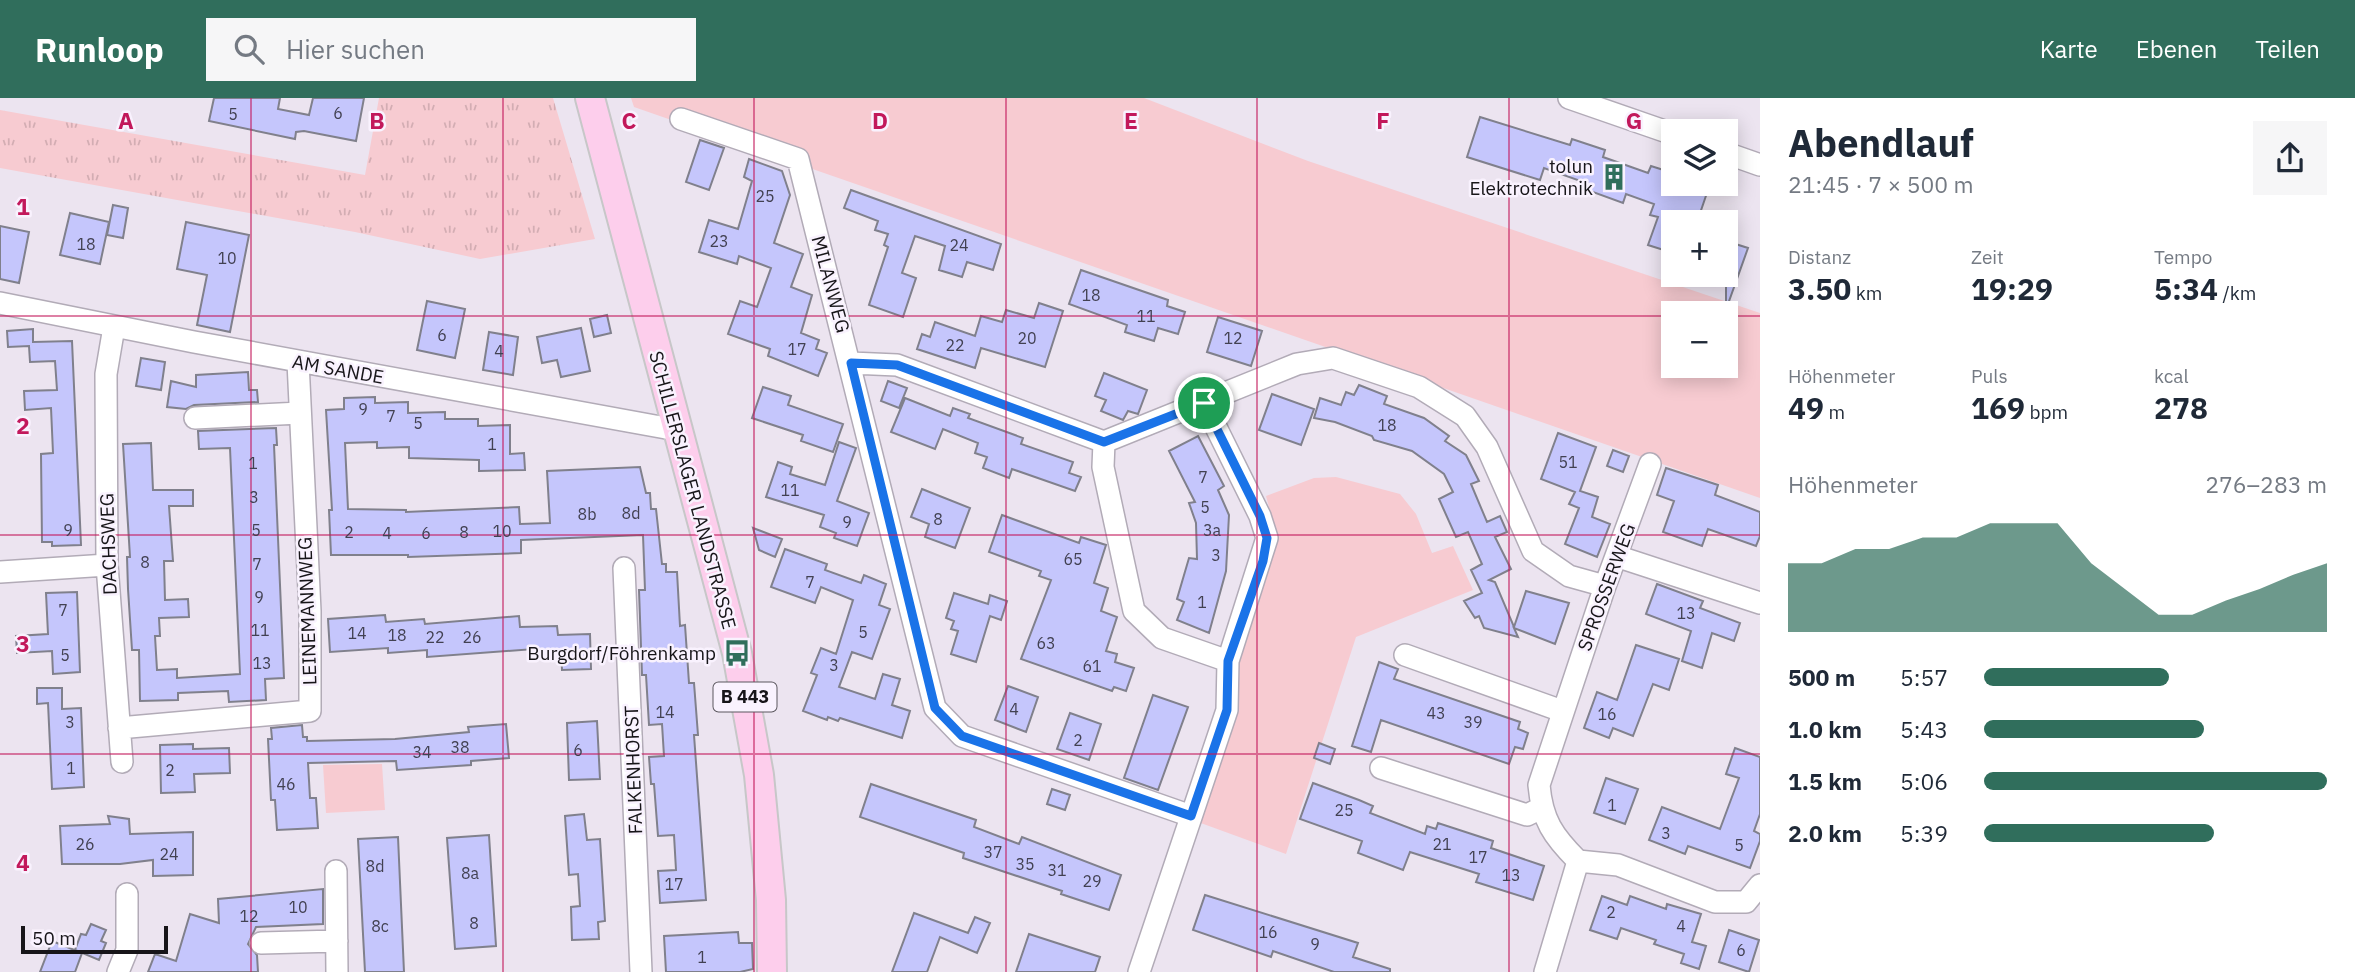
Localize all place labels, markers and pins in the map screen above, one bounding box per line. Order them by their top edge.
place label: tolun Elektrotechnik [1469,154,1593,200]
building icon: tolun Elektrotechnik [1599,162,1629,192]
pin [1174,373,1234,433]
bus stop icon: Burgdorf/Föhrenkamp [722,638,752,668]
place label: Burgdorf/Föhrenkamp [527,641,716,665]

